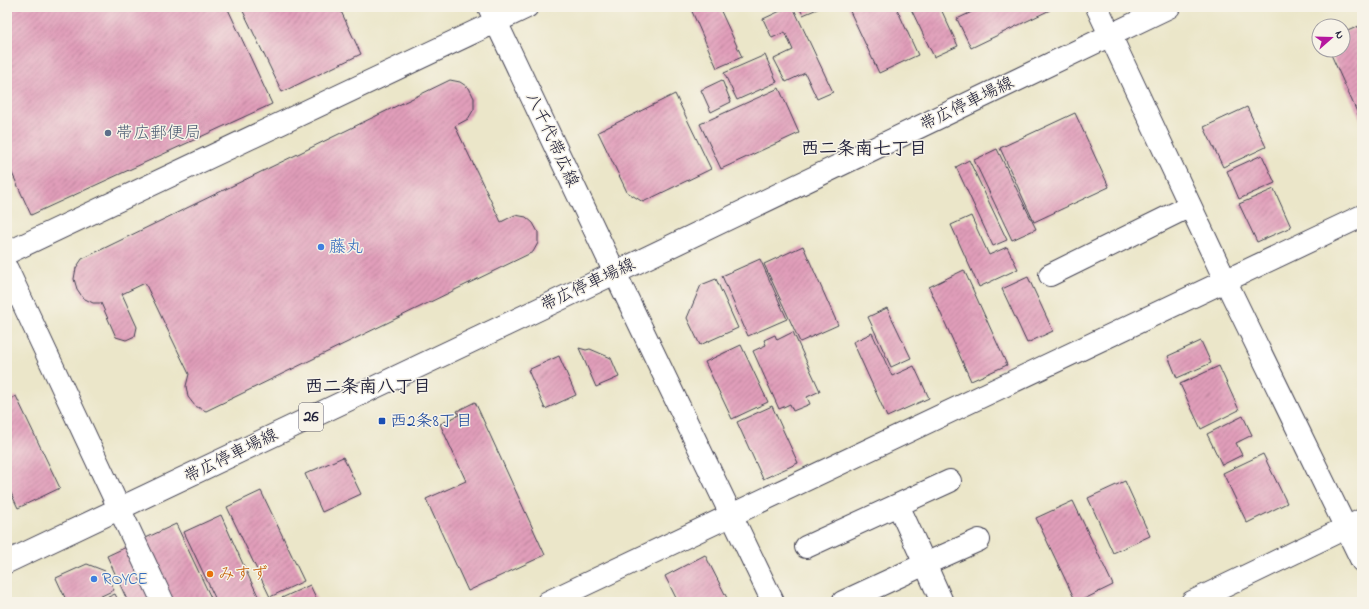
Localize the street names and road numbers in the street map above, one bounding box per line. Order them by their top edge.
street label: 帯広停車場線 [916,70,1018,138]
street label: 八千代帯広線 [519,88,585,192]
street label: 帯広停車場線 [536,252,640,318]
road number: 26 [299,403,323,431]
street label: 帯広停車場線 [180,422,282,490]

